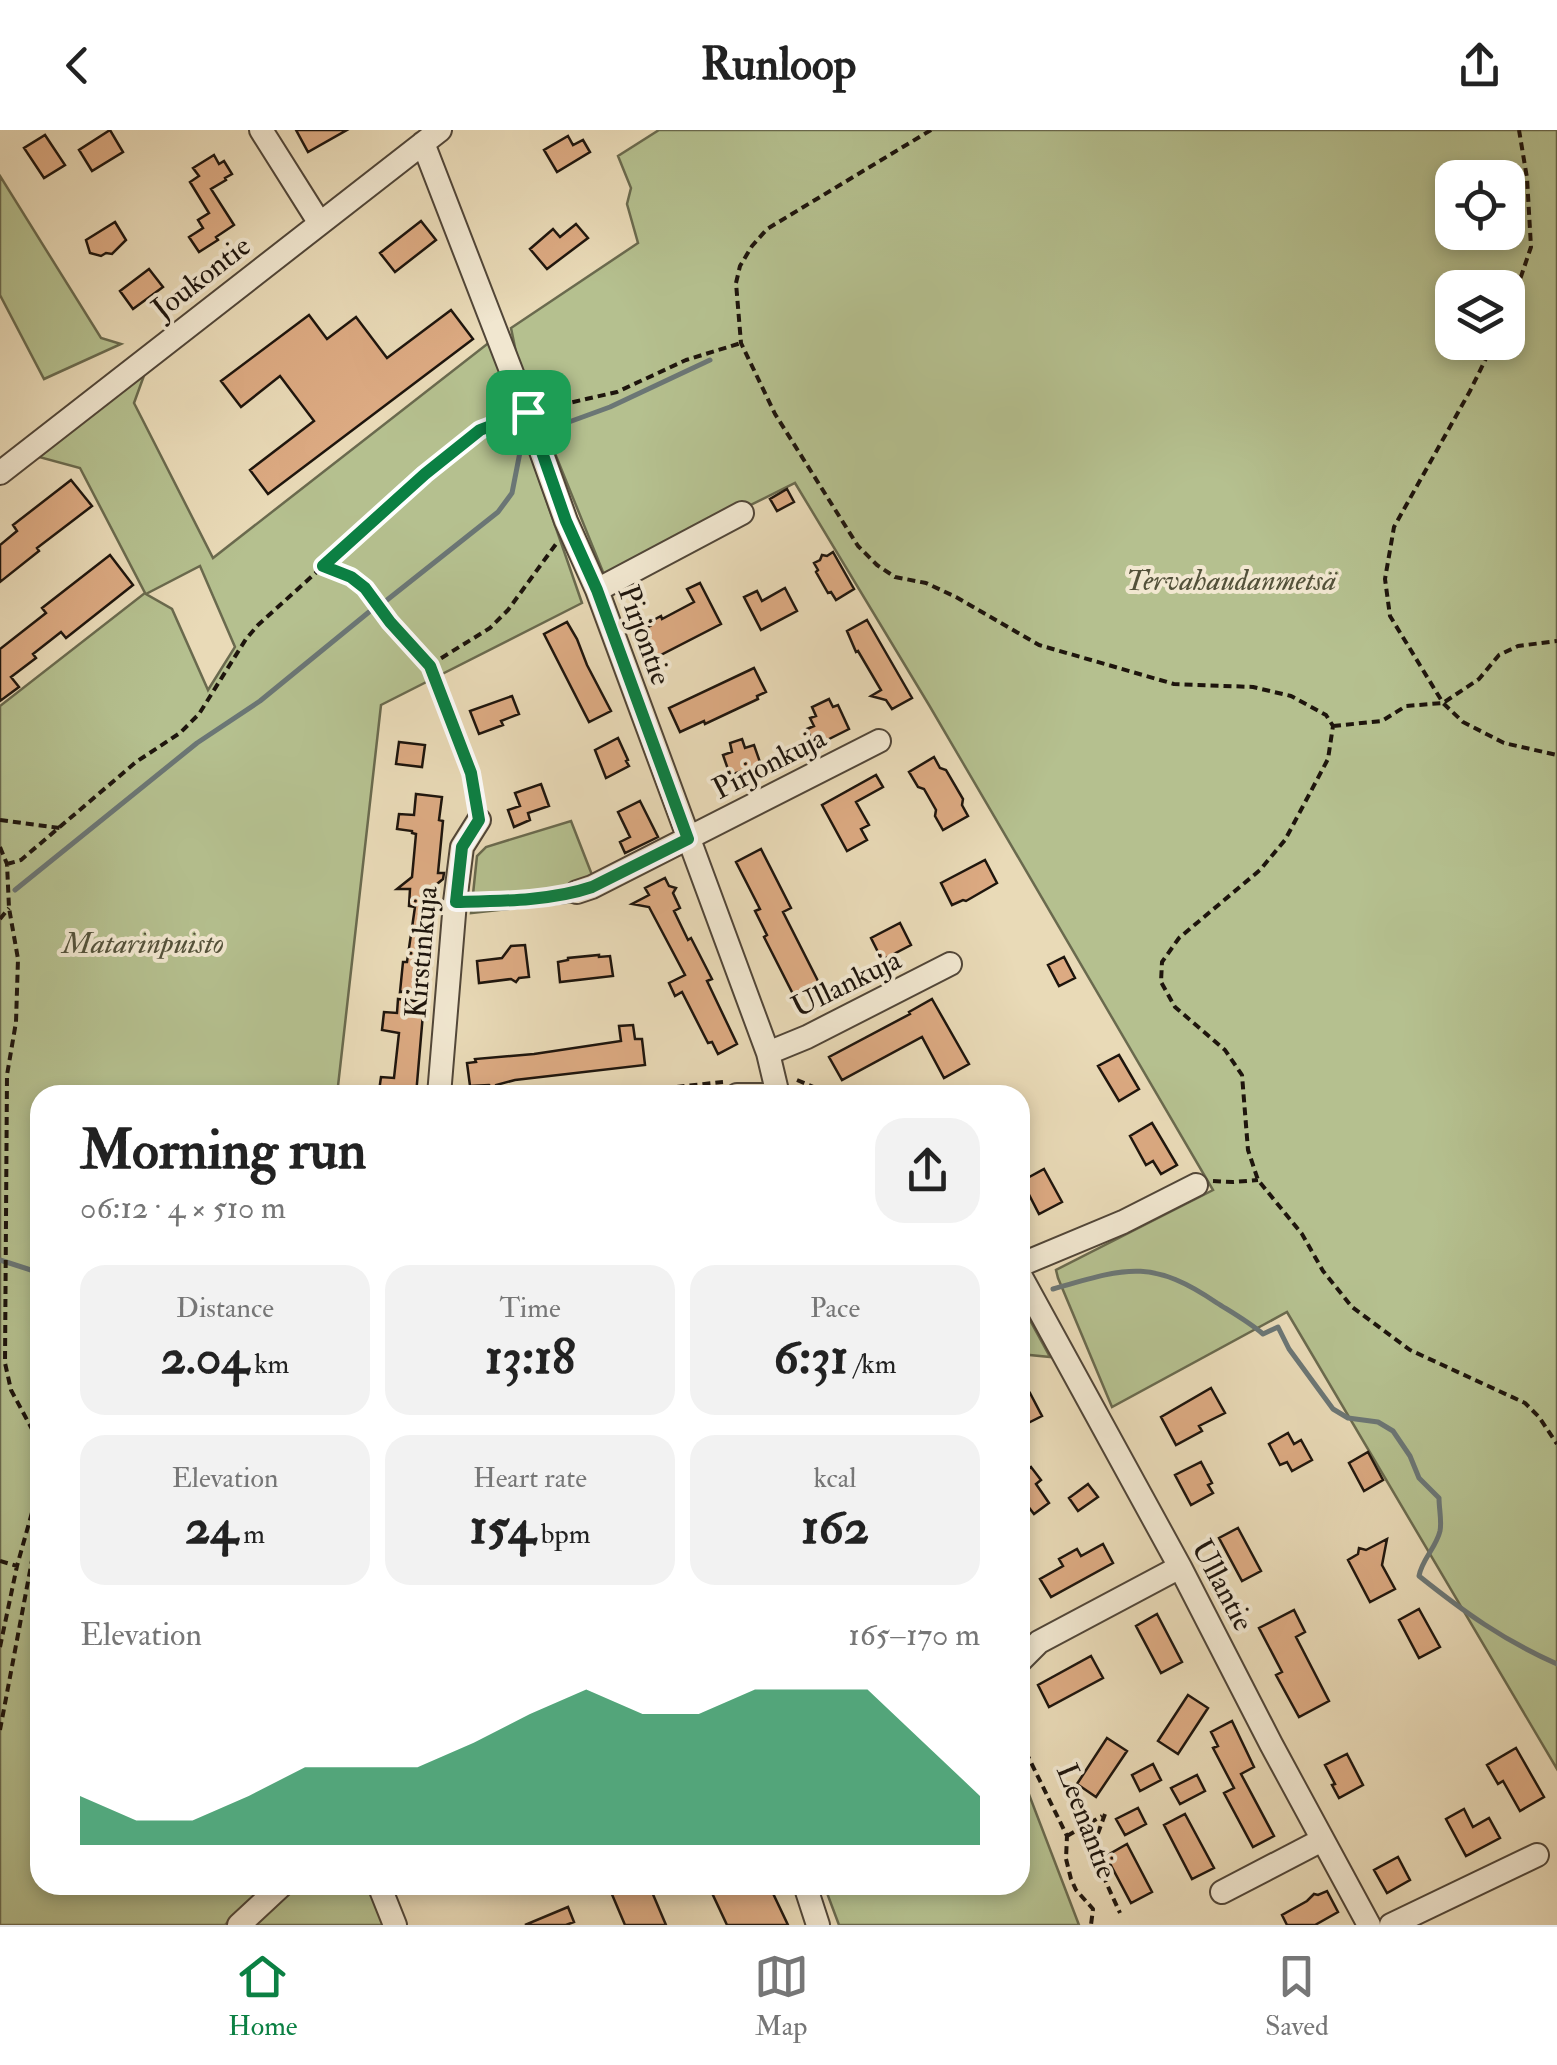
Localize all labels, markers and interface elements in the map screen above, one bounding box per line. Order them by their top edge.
text: Runloop [701,37,856,93]
icon: back [50,38,105,93]
icon: share [1452,38,1507,93]
map controls [1435,160,1525,360]
button: locate [1435,160,1525,250]
street label: Joukontie [144,227,258,328]
button: layers [1435,270,1525,360]
pin [486,370,571,455]
icon: arrive [501,385,556,440]
park label: Tervahaudanmetsä [1126,562,1338,599]
street label: Pirjontie [609,580,680,690]
street label: Pirjonkuja [706,719,833,808]
street label: Kirstinkuja [397,884,446,1020]
park label: Matarinpuisto [60,925,224,962]
street label: Ullankuja [785,941,908,1026]
text: Morning run [80,1116,366,1185]
button: share [875,1118,980,1223]
text: 06:12 · 4 × 510 m [80,1188,286,1228]
text: Distance [176,1291,274,1326]
text: Time [499,1291,561,1326]
text: Pace [810,1291,860,1326]
text: 2.04 [161,1326,248,1389]
text: 13:18 [485,1326,575,1389]
text: 6:31 [774,1326,848,1389]
text: km [248,1347,289,1382]
text: /km [848,1347,896,1382]
text: Elevation [172,1461,278,1496]
text: Heart rate [473,1461,587,1496]
text: kcal [814,1461,856,1496]
text: 24 [185,1496,237,1559]
text: 154 [470,1496,535,1559]
text: 162 [801,1496,869,1559]
text: m [237,1517,265,1552]
text: bpm [535,1517,590,1552]
street label: Ullantie [1183,1533,1262,1637]
text: Elevation [80,1615,202,1655]
text: 165–170 m [848,1615,980,1655]
street label: Leenantie [1048,1759,1125,1884]
tab: Home [228,1949,297,2044]
tab: Map [754,1949,809,2044]
tab: Saved [1265,1949,1329,2044]

